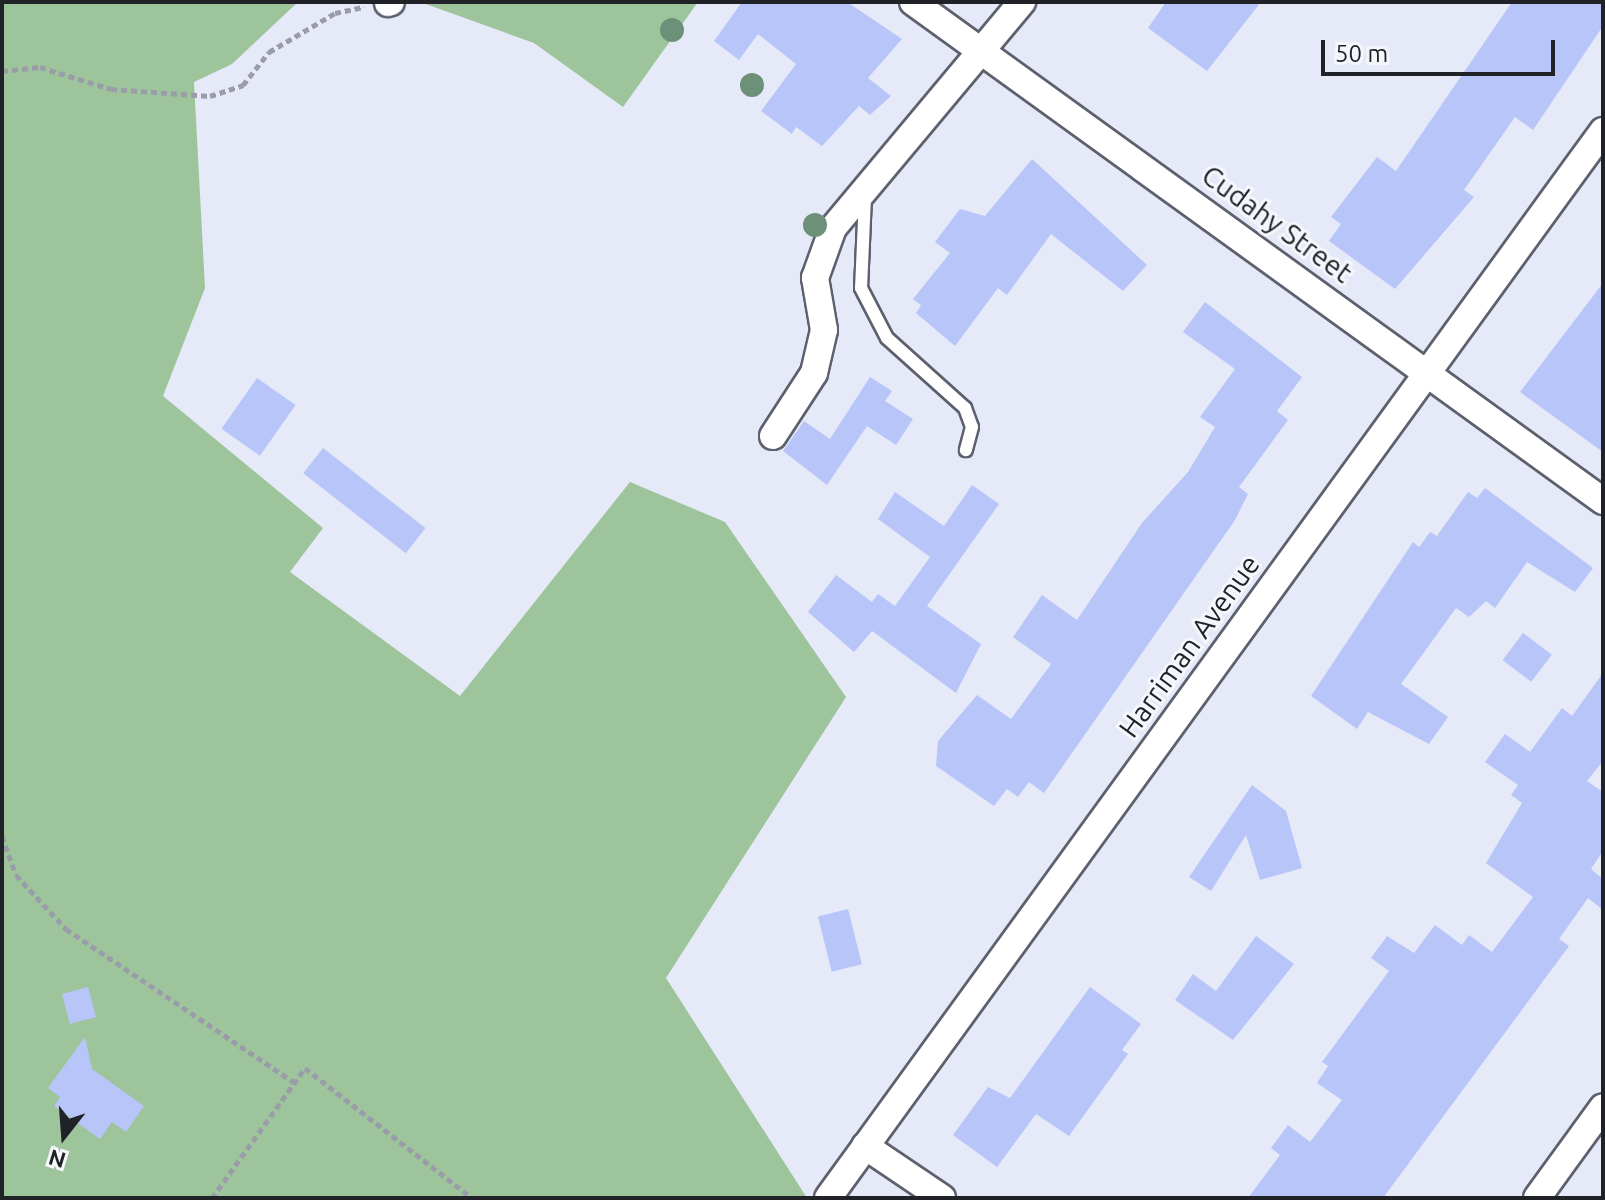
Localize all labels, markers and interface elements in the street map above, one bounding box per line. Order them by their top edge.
scale bar [1325,24,1559,74]
text: 50 m [1335,40,1388,67]
street label: Cudahy Street [1195,158,1359,290]
street label: Harriman Avenue [1112,548,1266,744]
north arrow [24,1096,104,1176]
text: N [45,1145,68,1174]

